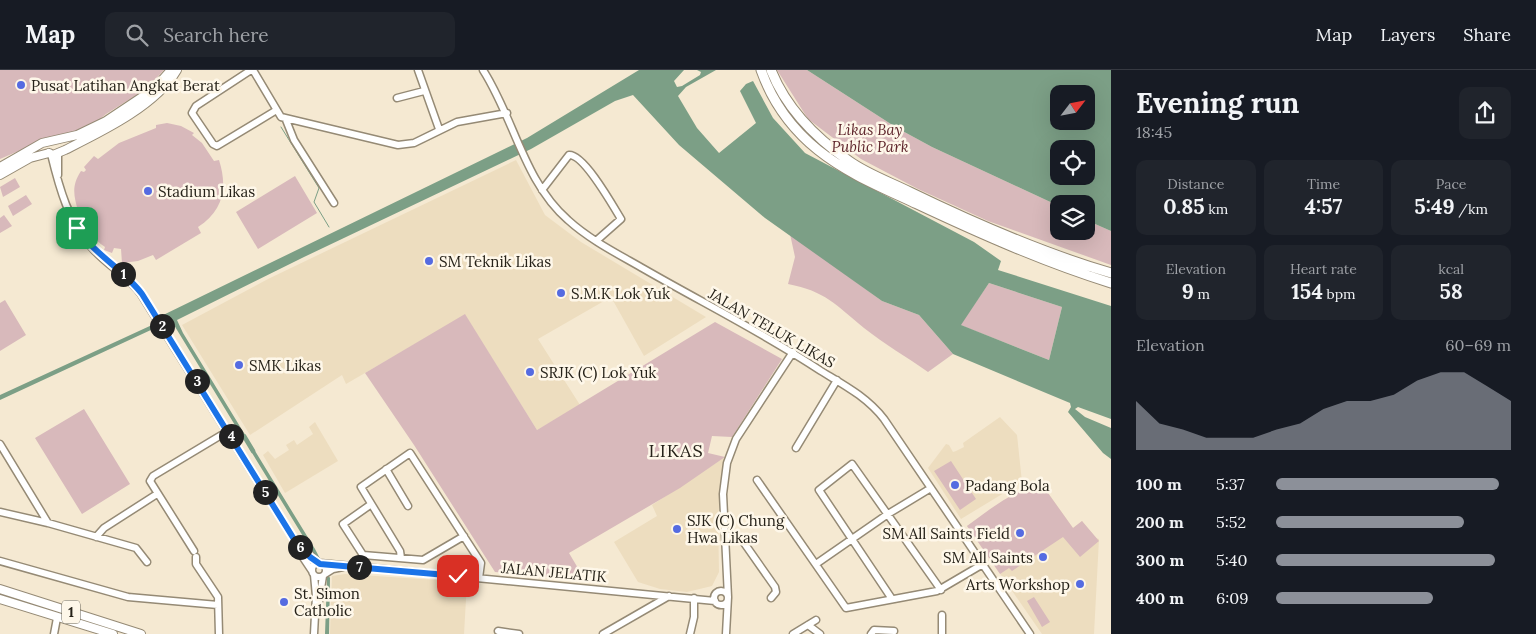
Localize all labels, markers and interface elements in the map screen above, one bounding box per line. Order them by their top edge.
search box [105,12,455,57]
text: Map [25,19,75,50]
icon: search [123,21,151,49]
text: Search here [163,23,269,47]
text: Map [1316,23,1352,46]
text: Layers [1380,23,1435,46]
text: Share [1463,23,1511,46]
place label: Pusat Latihan Angkat Berat [31,76,220,95]
marker: Pusat Latihan Angkat Berat [15,79,27,91]
north arrow [1050,85,1095,130]
map controls [1050,85,1095,240]
text: Evening run [1136,85,1299,121]
button: share [1459,87,1511,139]
park label: Likas Bay Public Park [831,120,909,156]
text: 18:45 [1136,122,1172,142]
button: locate [1050,140,1095,185]
text: Distance [1167,175,1224,193]
text: Time [1307,175,1340,193]
text: Pace [1436,175,1466,193]
place label: Stadium Likas [158,182,255,201]
marker: Stadium Likas [142,185,154,197]
text: 0.85 [1163,193,1205,220]
text: 4:57 [1305,193,1342,220]
text: 5:49 [1414,193,1455,220]
button: layers [1050,195,1095,240]
text: km [1205,200,1228,218]
text: /km [1455,200,1488,218]
pin [56,207,98,249]
icon: arrive [63,214,91,242]
place label: SM Teknik Likas [439,252,551,271]
marker: SM Teknik Likas [423,255,435,267]
text: Elevation [1166,260,1226,278]
text: Heart rate [1290,260,1357,278]
text: kcal [1438,260,1464,278]
pin: 1 [110,262,136,286]
text: 1 [121,265,126,283]
text: 9 [1182,278,1194,305]
text: 154 [1291,278,1323,305]
text: 58 [1439,278,1463,305]
place label: S.M.K Lok Yuk [571,284,670,303]
street label: JALAN TELUK LIKAS [704,284,839,372]
text: m [1194,285,1210,303]
text: bpm [1323,285,1356,303]
marker: S.M.K Lok Yuk [555,287,567,299]
pin: 2 [150,314,174,338]
text: 2 [159,317,166,335]
text: Elevation [1136,335,1205,355]
text: 60–69 m [1445,335,1511,355]
place label: SMK Likas [249,356,321,375]
marker: SMK Likas [233,359,245,371]
place label: SRJK (C) Lok Yuk [540,363,656,383]
marker: SRJK (C) Lok Yuk [524,366,536,378]
pin: 3 [184,368,210,394]
text: 3 [194,372,201,390]
pin: 4 [218,424,244,448]
text: 4 [228,427,235,445]
district label: LIKAS [648,439,704,462]
text: 100 m [1136,474,1182,494]
text: 5:37 [1216,474,1245,494]
place label: Padang Bola [965,476,1050,495]
marker: Padang Bola [949,479,961,491]
pin: 5 [252,480,278,504]
text: 5 [262,483,269,501]
place label: SJK (C) Chung Hwa Likas [687,511,785,547]
text: 200 m [1136,512,1184,532]
text: 5:52 [1216,512,1246,532]
marker: SJK (C) Chung Hwa Likas [671,523,683,535]
place label: SM All Saints Field [883,524,1010,543]
marker: SM All Saints Field [1014,527,1026,539]
pin: 6 [288,534,312,560]
text: 6 [296,538,305,556]
place label: SM All Saints [943,548,1033,567]
text: 300 m [1136,550,1184,570]
text: 5:40 [1216,550,1247,570]
marker: SM All Saints [1037,551,1049,563]
pin: 7 [346,554,372,580]
pin [437,555,479,597]
text: 7 [356,558,363,576]
street label: JALAN JELATIK [499,558,608,586]
icon: check [444,562,472,590]
place label: Arts Workshop [965,575,1070,594]
marker: Arts Workshop [1074,578,1086,590]
place label: St. Simon Catholic [294,584,360,620]
text: 400 m [1136,588,1184,608]
text: 6:09 [1216,588,1248,608]
marker: St. Simon Catholic [278,596,290,608]
road number: 1 [62,600,80,624]

